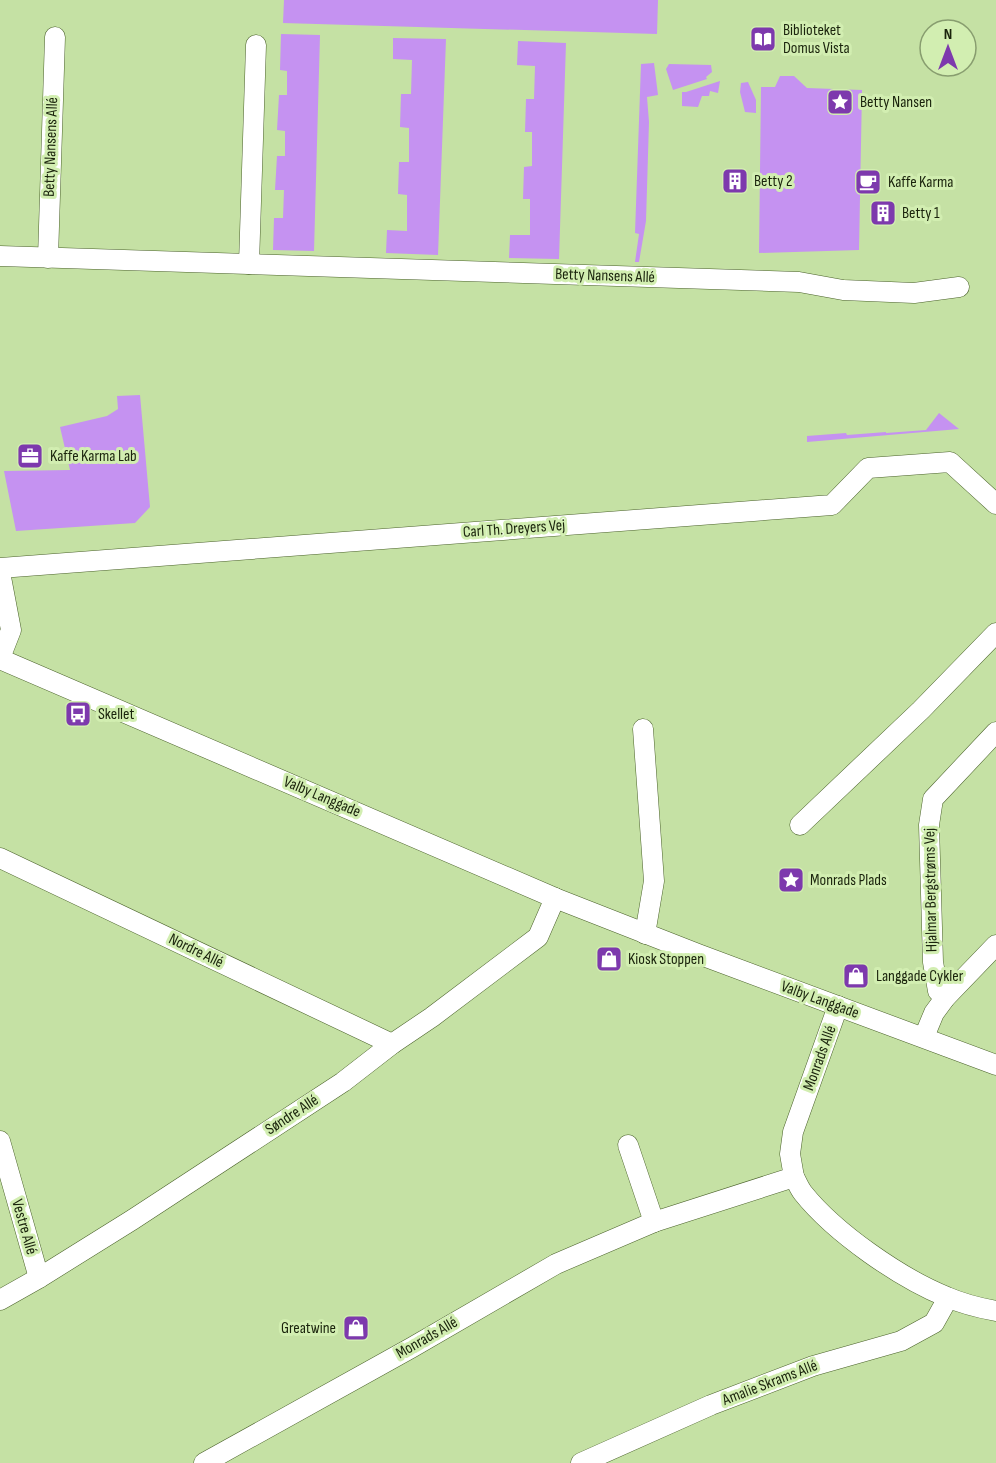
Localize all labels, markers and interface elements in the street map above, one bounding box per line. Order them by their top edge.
north arrow [918,18,978,78]
place label: Biblioteket Domus Vista [783,21,850,58]
library icon: Biblioteket Domus Vista [748,24,778,54]
text: N [944,25,952,44]
place icon: Betty Nansen [825,87,855,117]
place label: Betty Nansen [860,93,932,112]
street label: Betty Nansens Allé [40,97,62,197]
building icon: Betty 2 [720,166,750,196]
cafe icon: Kaffe Karma [853,167,883,197]
place label: Betty 2 [754,172,793,191]
place label: Kaffe Karma [888,173,953,192]
building icon: Betty 1 [868,198,898,228]
place label: Betty 1 [902,204,940,223]
street label: Betty Nansens Allé [555,265,655,287]
office icon: Kaffe Karma Lab [15,441,45,471]
place label: Kaffe Karma Lab [50,447,137,466]
street label: Carl Th. Dreyers Vej [462,516,566,542]
bus stop icon: Skellet [63,699,93,729]
place label: Skellet [98,705,134,724]
street label: Valby Langgade [281,772,363,822]
street label: Hjalmar Bergstrøms Vej [920,828,942,952]
place icon: Monrads Plads [776,865,806,895]
place label: Monrads Plads [810,871,887,890]
street label: Nordre Allé [166,930,226,972]
shop icon: Kiosk Stoppen [594,944,624,974]
place label: Kiosk Stoppen [628,950,704,969]
shop icon: Langgade Cykler [841,961,871,991]
place label: Langgade Cykler [876,967,964,986]
street label: Valby Langgade [778,977,862,1023]
street label: Monrads Allé [799,1023,841,1093]
street label: Søndre Allé [262,1091,322,1139]
street label: Vestre Allé [7,1197,41,1257]
shop icon: Greatwine [341,1313,371,1343]
street label: Monrads Allé [393,1313,461,1363]
place label: Greatwine [281,1319,336,1338]
street label: Amalie Skrams Allé [719,1356,820,1410]

